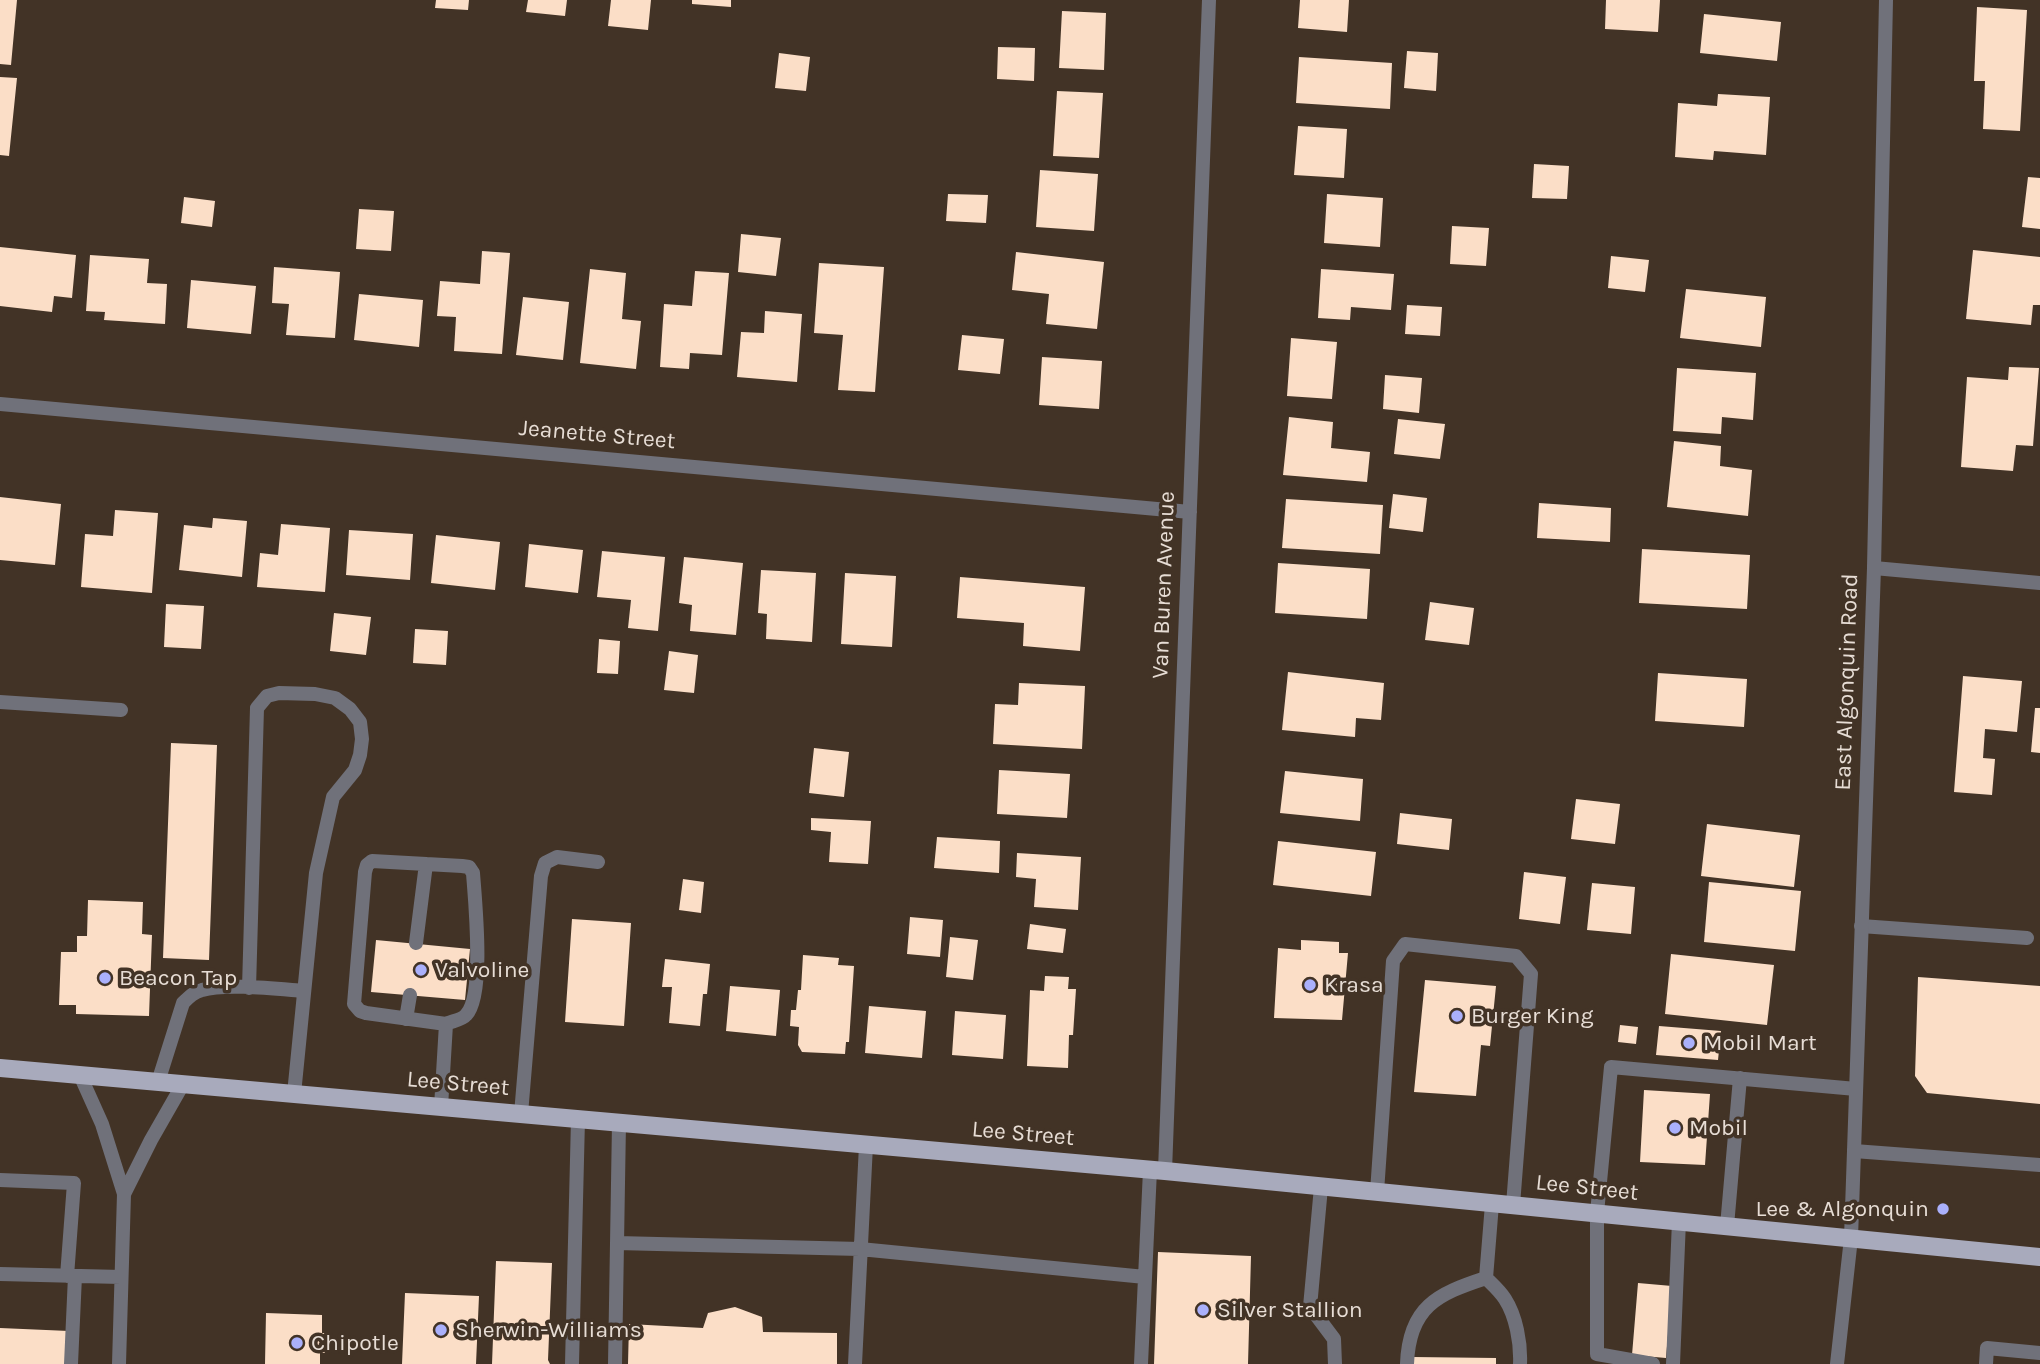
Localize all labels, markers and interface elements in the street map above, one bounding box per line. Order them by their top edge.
street label: Jeanette Street [518,414,676,456]
street label: Van Buren Avenue [1147,491,1181,679]
street label: East Algonquin Road [1829,573,1865,791]
place label: Valvoline [435,956,529,984]
marker: Valvoline [413,962,429,978]
place label: Beacon Tap [119,964,237,992]
marker: Beacon Tap [97,970,113,986]
place label: Krasa [1324,971,1384,999]
marker: Krasa [1302,977,1318,993]
place label: Burger King [1471,1002,1593,1030]
marker: Burger King [1449,1008,1465,1024]
place label: Mobil Mart [1703,1029,1817,1057]
marker: Mobil Mart [1681,1035,1697,1051]
street label: Lee Street [406,1066,510,1102]
place label: Mobil [1689,1114,1748,1142]
street label: Lee Street [971,1116,1075,1152]
marker: Mobil [1667,1120,1683,1136]
street label: Lee Street [1534,1169,1640,1207]
place label: Lee & Algonquin [1755,1195,1929,1223]
marker: Lee & Algonquin [1935,1201,1951,1217]
place label: Silver Stallion [1217,1296,1363,1324]
marker: Silver Stallion [1195,1302,1211,1318]
place label: Sherwin-Williams [455,1316,642,1344]
marker: Sherwin-Williams [433,1322,449,1338]
place label: Chipotle [311,1329,399,1357]
marker: Chipotle [289,1335,305,1351]

